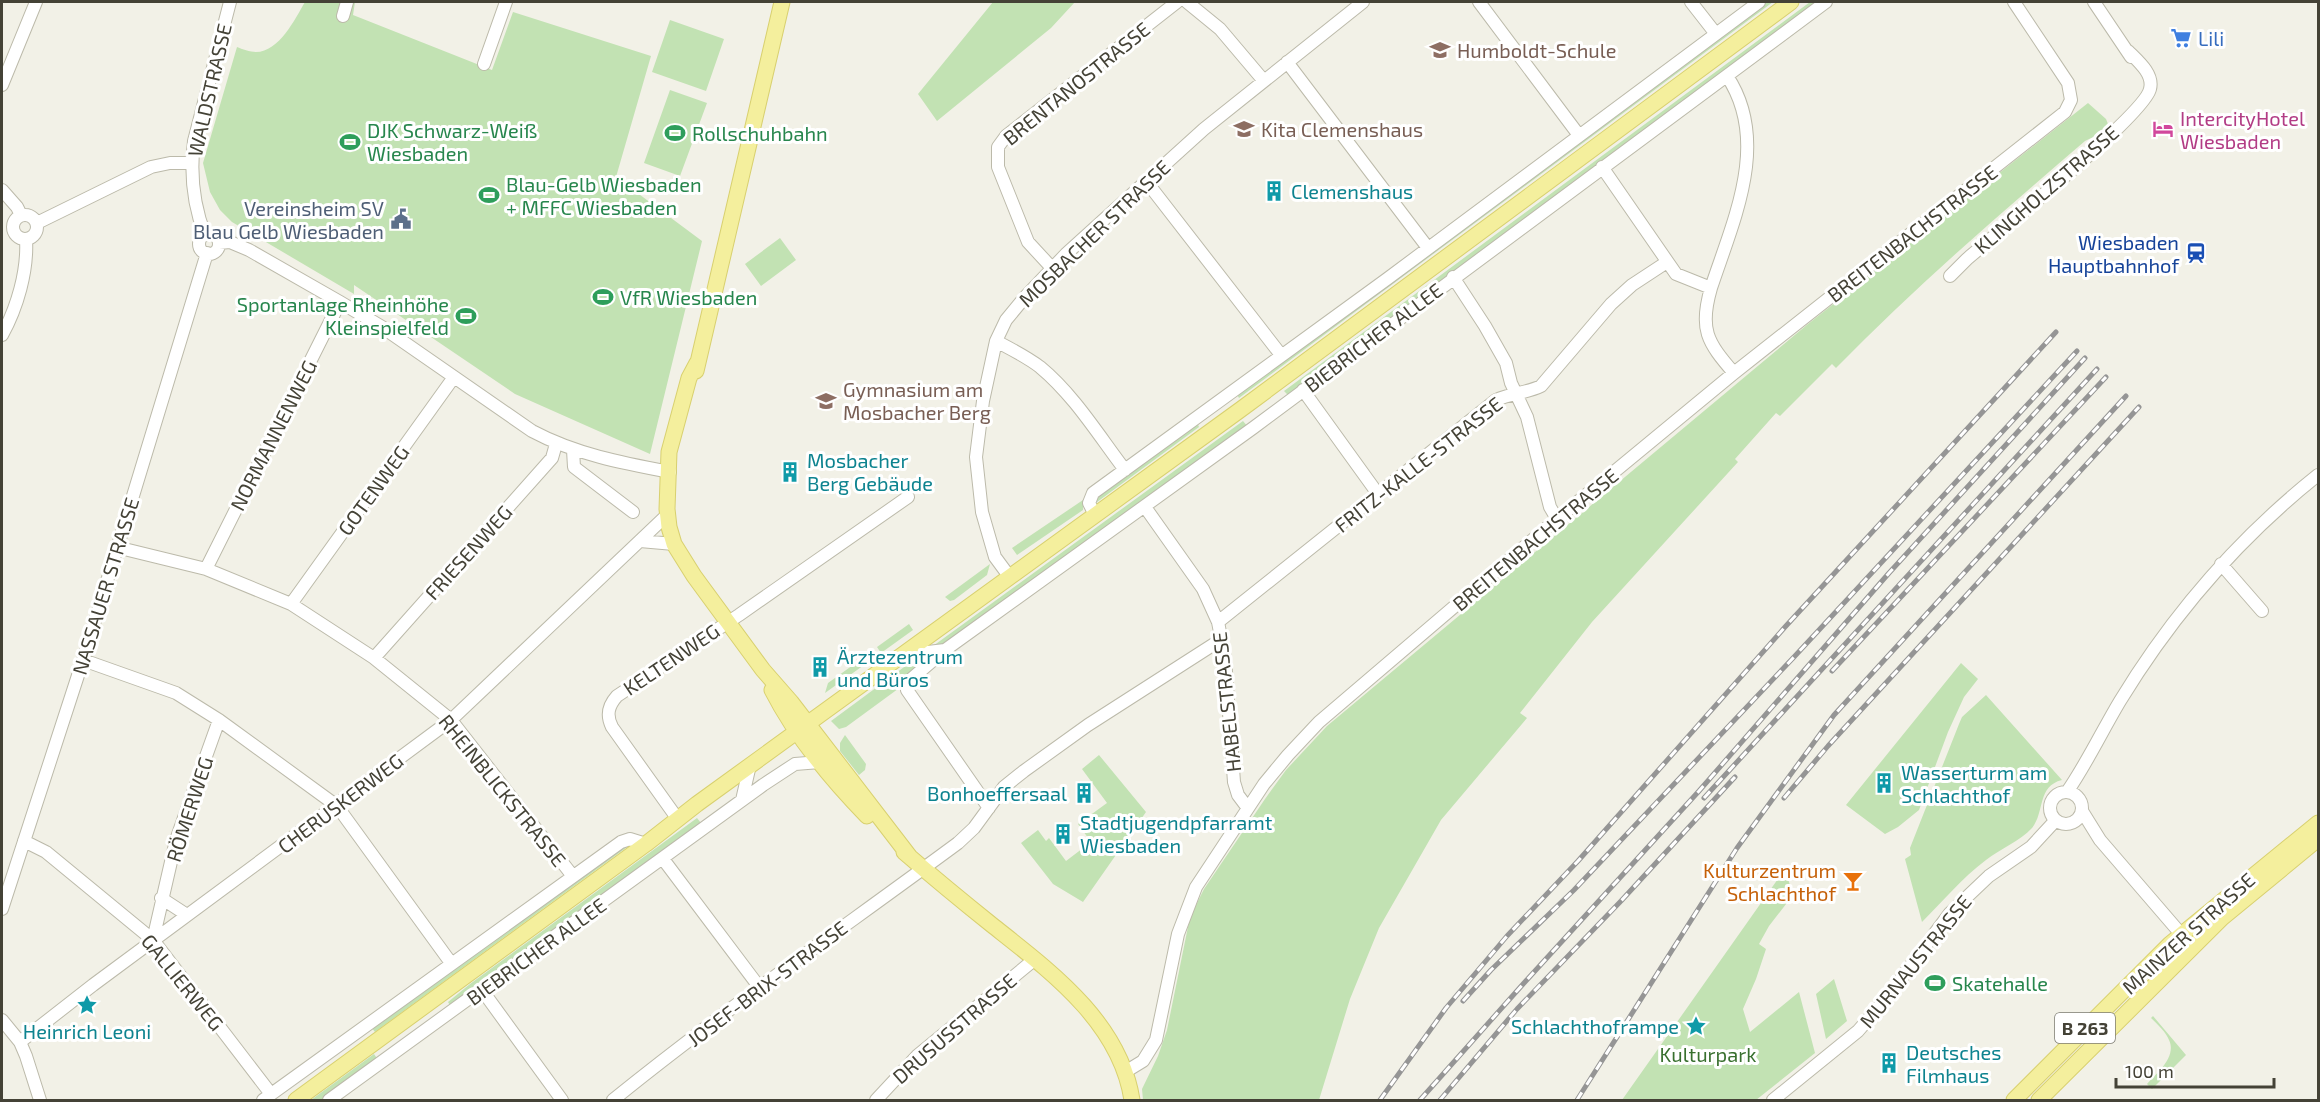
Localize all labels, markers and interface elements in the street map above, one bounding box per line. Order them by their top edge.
street label: BRENTANOSTRASSE [998,17,1154,149]
street label: WALDSTRASSE [182,21,236,159]
supermarket icon: Lili [2169,26,2193,50]
place label: Lili [2198,26,2224,50]
school or university icon: Humboldt-Schule [1428,38,1452,62]
place label: Humboldt-Schule [1457,38,1616,62]
place label: IntercityHotel Wiesbaden [2180,106,2305,153]
school or university icon: Kita Clemenshaus [1232,117,1256,141]
place label: Kita Clemenshaus [1261,117,1423,141]
hotel icon: IntercityHotel Wiesbaden [2151,117,2175,141]
place label: DJK Schwarz-Weiß Wiesbaden [367,118,537,165]
street label: KLINGHOLZSTRASSE [1969,120,2123,258]
sports icon: Rollschuhbahn [663,121,687,145]
place label: Rollschuhbahn [692,121,828,145]
sports icon: DJK Schwarz-Weiß Wiesbaden [338,130,362,154]
street label: MOSBACHER STRASSE [1013,155,1175,311]
street label: BREITENBACHSTRASSE [1822,159,2002,307]
place label: Blau-Gelb Wiesbaden + MFFC Wiesbaden [506,172,702,219]
building icon: Clemenshaus [1262,179,1286,203]
place label: Clemenshaus [1291,179,1413,203]
sports icon: Blau-Gelb Wiesbaden + MFFC Wiesbaden [477,183,501,207]
place label: Vereinsheim SV Blau Gelb Wiesbaden [193,196,384,243]
public building icon: Vereinsheim SV Blau Gelb Wiesbaden [389,207,413,231]
place label: Wiesbaden Hauptbahnhof [2048,230,2179,277]
station icon: Wiesbaden Hauptbahnhof [2184,241,2208,265]
street label: BIEBRICHER ALLEE [1299,277,1447,397]
sports icon: VfR Wiesbaden [591,285,615,309]
place label: VfR Wiesbaden [620,285,757,309]
place label: Sportanlage Rheinhöhe Kleinspielfeld [237,292,449,339]
sports icon: Sportanlage Rheinhöhe Kleinspielfeld [454,304,478,328]
street label: NORMANNENWEG [225,356,321,514]
place label: Gymnasium am Mosbacher Berg [843,377,991,424]
school or university icon: Gymnasium am Mosbacher Berg [814,389,838,413]
street label: FRITZ-KALLE-STRASSE [1329,391,1507,537]
street label: GOTENWEG [332,440,414,540]
place label: Mosbacher Berg Gebäude [807,448,933,495]
building icon: Mosbacher Berg Gebäude [778,460,802,484]
street label: BREITENBACHSTRASSE [1447,463,1623,615]
street label: NASSAUER STRASSE [67,495,143,677]
street label: FRIESENWEG [419,500,517,604]
street label: KELTENWEG [618,618,724,700]
street label: HABELSTRASSE [1207,631,1245,773]
place label: Ärztezentrum und Büros [837,644,963,691]
building icon: Ärztezentrum und Büros [808,655,832,679]
street label: RHEINBLICKSTRASSE [434,709,572,871]
street label: CHERUSKERWEG [273,748,407,858]
street label: RÖMERWEG [161,753,217,865]
place label: Wasserturm am Schlachthof [1901,760,2047,807]
building icon: Wasserturm am Schlachthof [1872,771,1896,795]
place label: Bonhoeffersaal [927,781,1067,805]
building icon: Bonhoeffersaal [1072,781,1096,805]
place label: Stadtjugendpfarramt Wiesbaden [1080,810,1273,857]
building icon: Stadtjugendpfarramt Wiesbaden [1051,822,1075,846]
place label: Kulturzentrum Schlachthof [1703,858,1836,905]
street label: MAINZER STRASSE [2117,867,2259,999]
bar icon: Kulturzentrum Schlachthof [1841,869,1865,893]
street label: MURNAUSTRASSE [1854,890,1976,1032]
street label: BIEBRICHER ALLEE [462,892,610,1010]
street label: JOSEF-BRIX-STRASSE [682,915,852,1051]
street label: GALLIERWEG [137,929,229,1035]
street label: DRUSUSSTRASSE [887,968,1021,1088]
sports icon: Skatehalle [1923,971,1947,995]
place label: Skatehalle [1952,971,2048,995]
place icon: Heinrich Leoni [75,993,99,1017]
road number: B 263 [2055,1013,2115,1043]
place label: Schlachthoframpe [1511,1014,1679,1038]
place icon: Schlachthoframpe [1684,1014,1708,1038]
place label: Heinrich Leoni [23,1019,151,1043]
place label: Deutsches Filmhaus [1906,1040,2002,1087]
park label: Kulturpark [1660,1042,1756,1066]
building icon: Deutsches Filmhaus [1877,1051,1901,1075]
scale bar [2116,1051,2274,1089]
text: 100 m [2125,1060,2174,1082]

